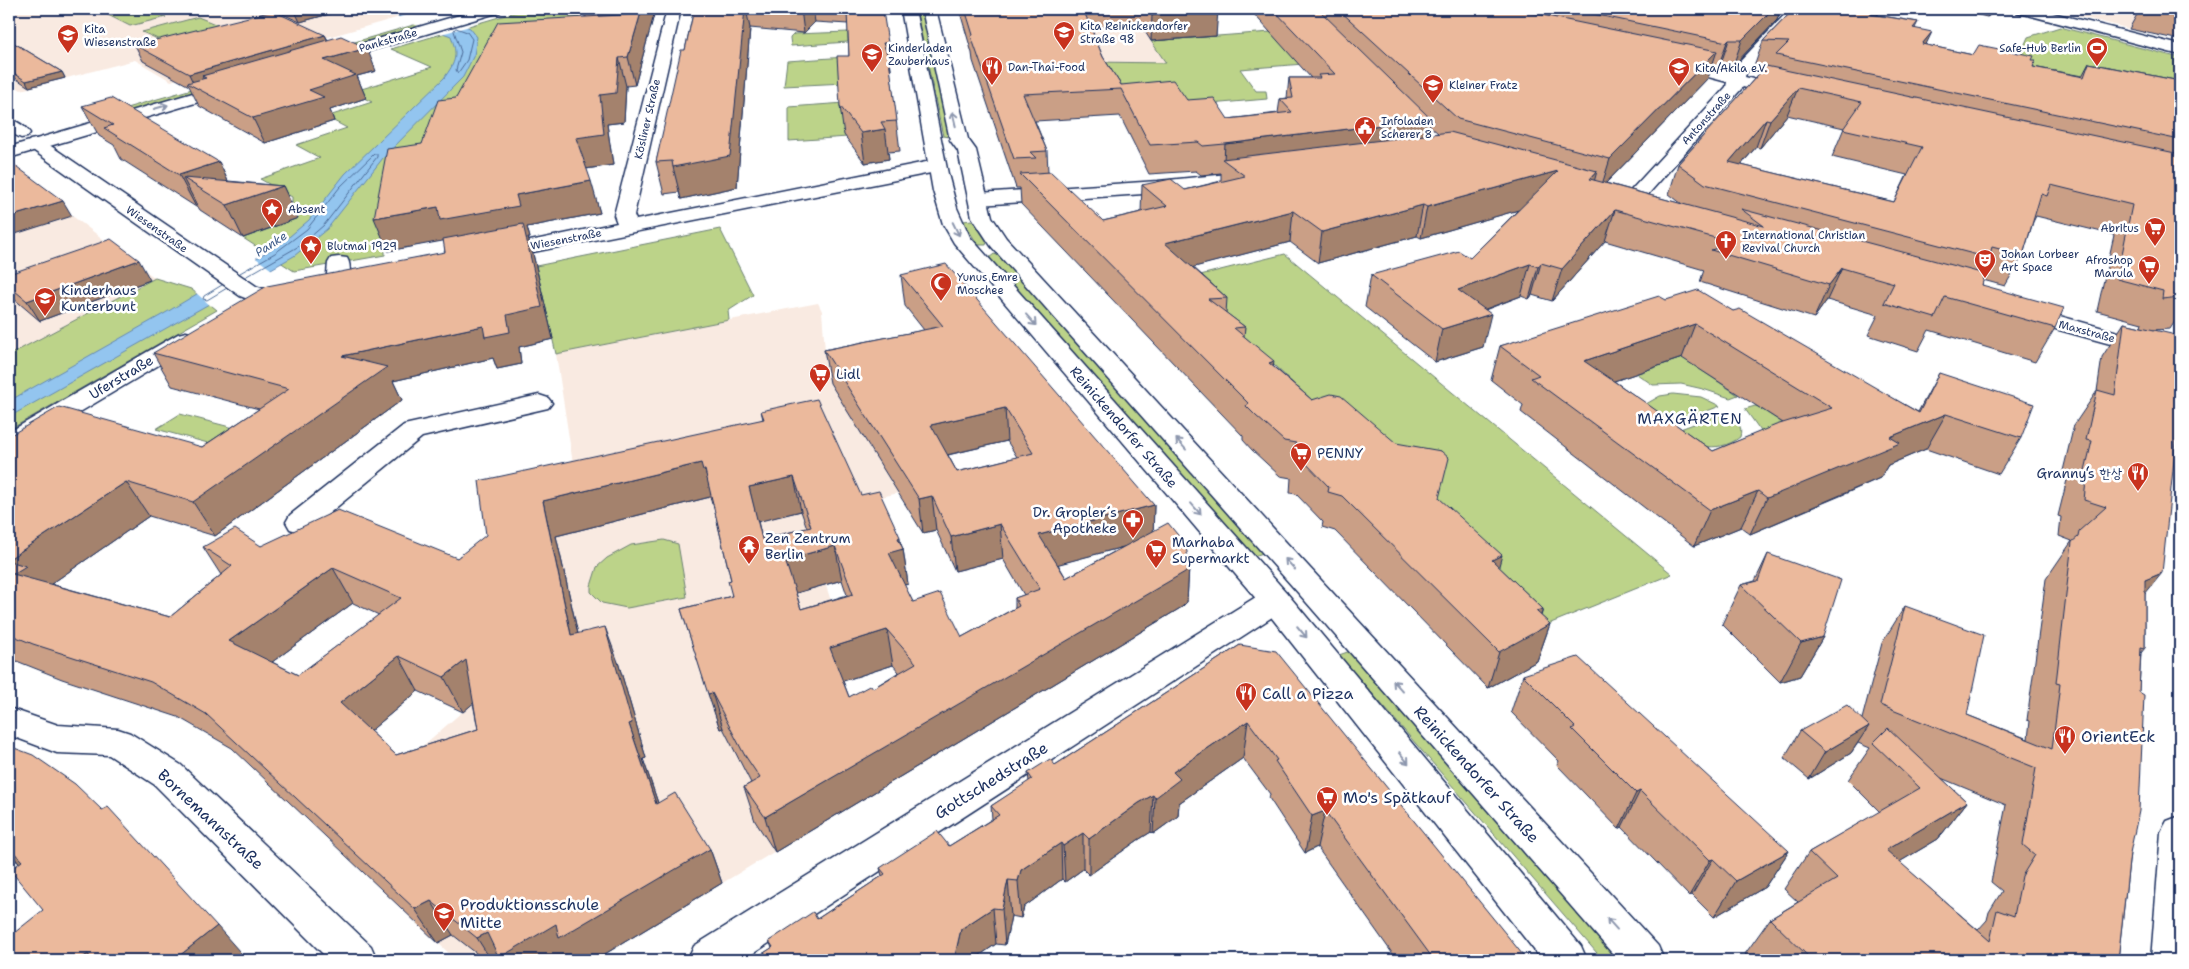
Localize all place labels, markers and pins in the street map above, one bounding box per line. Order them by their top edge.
place label: Kita Reinickendorfer Straße 98 [1080,19,1188,47]
school or university icon: Kita Reinickendorfer Straße 98 [1052,20,1076,51]
place label: Kita Wiesenstraße [84,22,156,50]
school or university icon: Kita Wiesenstraße [56,23,80,54]
sports icon: Safe-Hub Berlin [2085,36,2109,67]
place label: Kinderladen Zauberhaus [888,41,952,69]
place label: Safe-Hub Berlin [1999,41,2081,56]
school or university icon: Kinderladen Zauberhaus [860,42,884,73]
restaurant icon: Dan-Thai-Food [980,55,1004,86]
school or university icon: Kita/Akila e.V. [1667,56,1691,87]
place label: Dan-Thai-Food [1008,60,1085,75]
place label: Kita/Akila e.V. [1695,61,1767,76]
school or university icon: Kleiner Fratz [1421,73,1445,104]
place label: Kleiner Fratz [1449,78,1518,93]
place label: Infoladen Scherer 8 [1381,114,1434,142]
public building icon: Infoladen Scherer 8 [1353,115,1377,146]
place icon: Absent [260,197,284,228]
place label: Absent [288,202,325,217]
supermarket icon: Abritus [2143,216,2167,247]
place label: Abritus [2101,221,2139,236]
place label: International Christian Revival Church [1742,228,1865,256]
church icon: International Christian Revival Church [1714,229,1738,260]
place icon: Blutmai 1929 [299,234,323,265]
place label: Blutmai 1929 [327,239,397,254]
place label: Johan Lorbeer Art Space [2001,247,2079,275]
theatre icon: Johan Lorbeer Art Space [1973,248,1997,279]
place label: Afroshop Marula [2085,253,2133,281]
supermarket icon: Afroshop Marula [2137,254,2161,285]
place label: Yunus Emre Moschee [957,270,1018,298]
mosque icon: Yunus Emre Moschee [929,271,953,302]
place label: Kinderhaus Kunterbunt [61,281,137,315]
school or university icon: Kinderhaus Kunterbunt [33,286,57,317]
supermarket icon: Lidl [808,362,832,393]
place label: Lidl [836,365,861,383]
supermarket icon: PENNY [1289,441,1313,472]
place label: PENNY [1317,444,1364,462]
restaurant icon: Granny‘s 한상 [2126,461,2150,492]
place label: Granny‘s 한상 [2037,464,2123,482]
place label: Dr. Gropler´s Apotheke [1033,503,1117,537]
pharmacy icon: Dr. Gropler´s Apotheke [1121,508,1145,539]
place label: Zen Zentrum Berlin [765,529,851,563]
place label: Marhaba Supermarkt [1172,533,1250,567]
temple icon: Zen Zentrum Berlin [737,534,761,565]
supermarket icon: Marhaba Supermarkt [1144,538,1168,569]
restaurant icon: Call a Pizza [1234,681,1258,712]
place label: Call a Pizza [1262,683,1354,704]
restaurant icon: OrientEck [2053,724,2077,755]
place label: OrientEck [2081,726,2156,747]
supermarket icon: Mo's Spätkauf [1315,785,1339,816]
place label: Mo's Spätkauf [1343,787,1453,808]
place label: Produktionsschule Mitte [460,894,599,933]
school or university icon: Produktionsschule Mitte [432,901,456,932]

